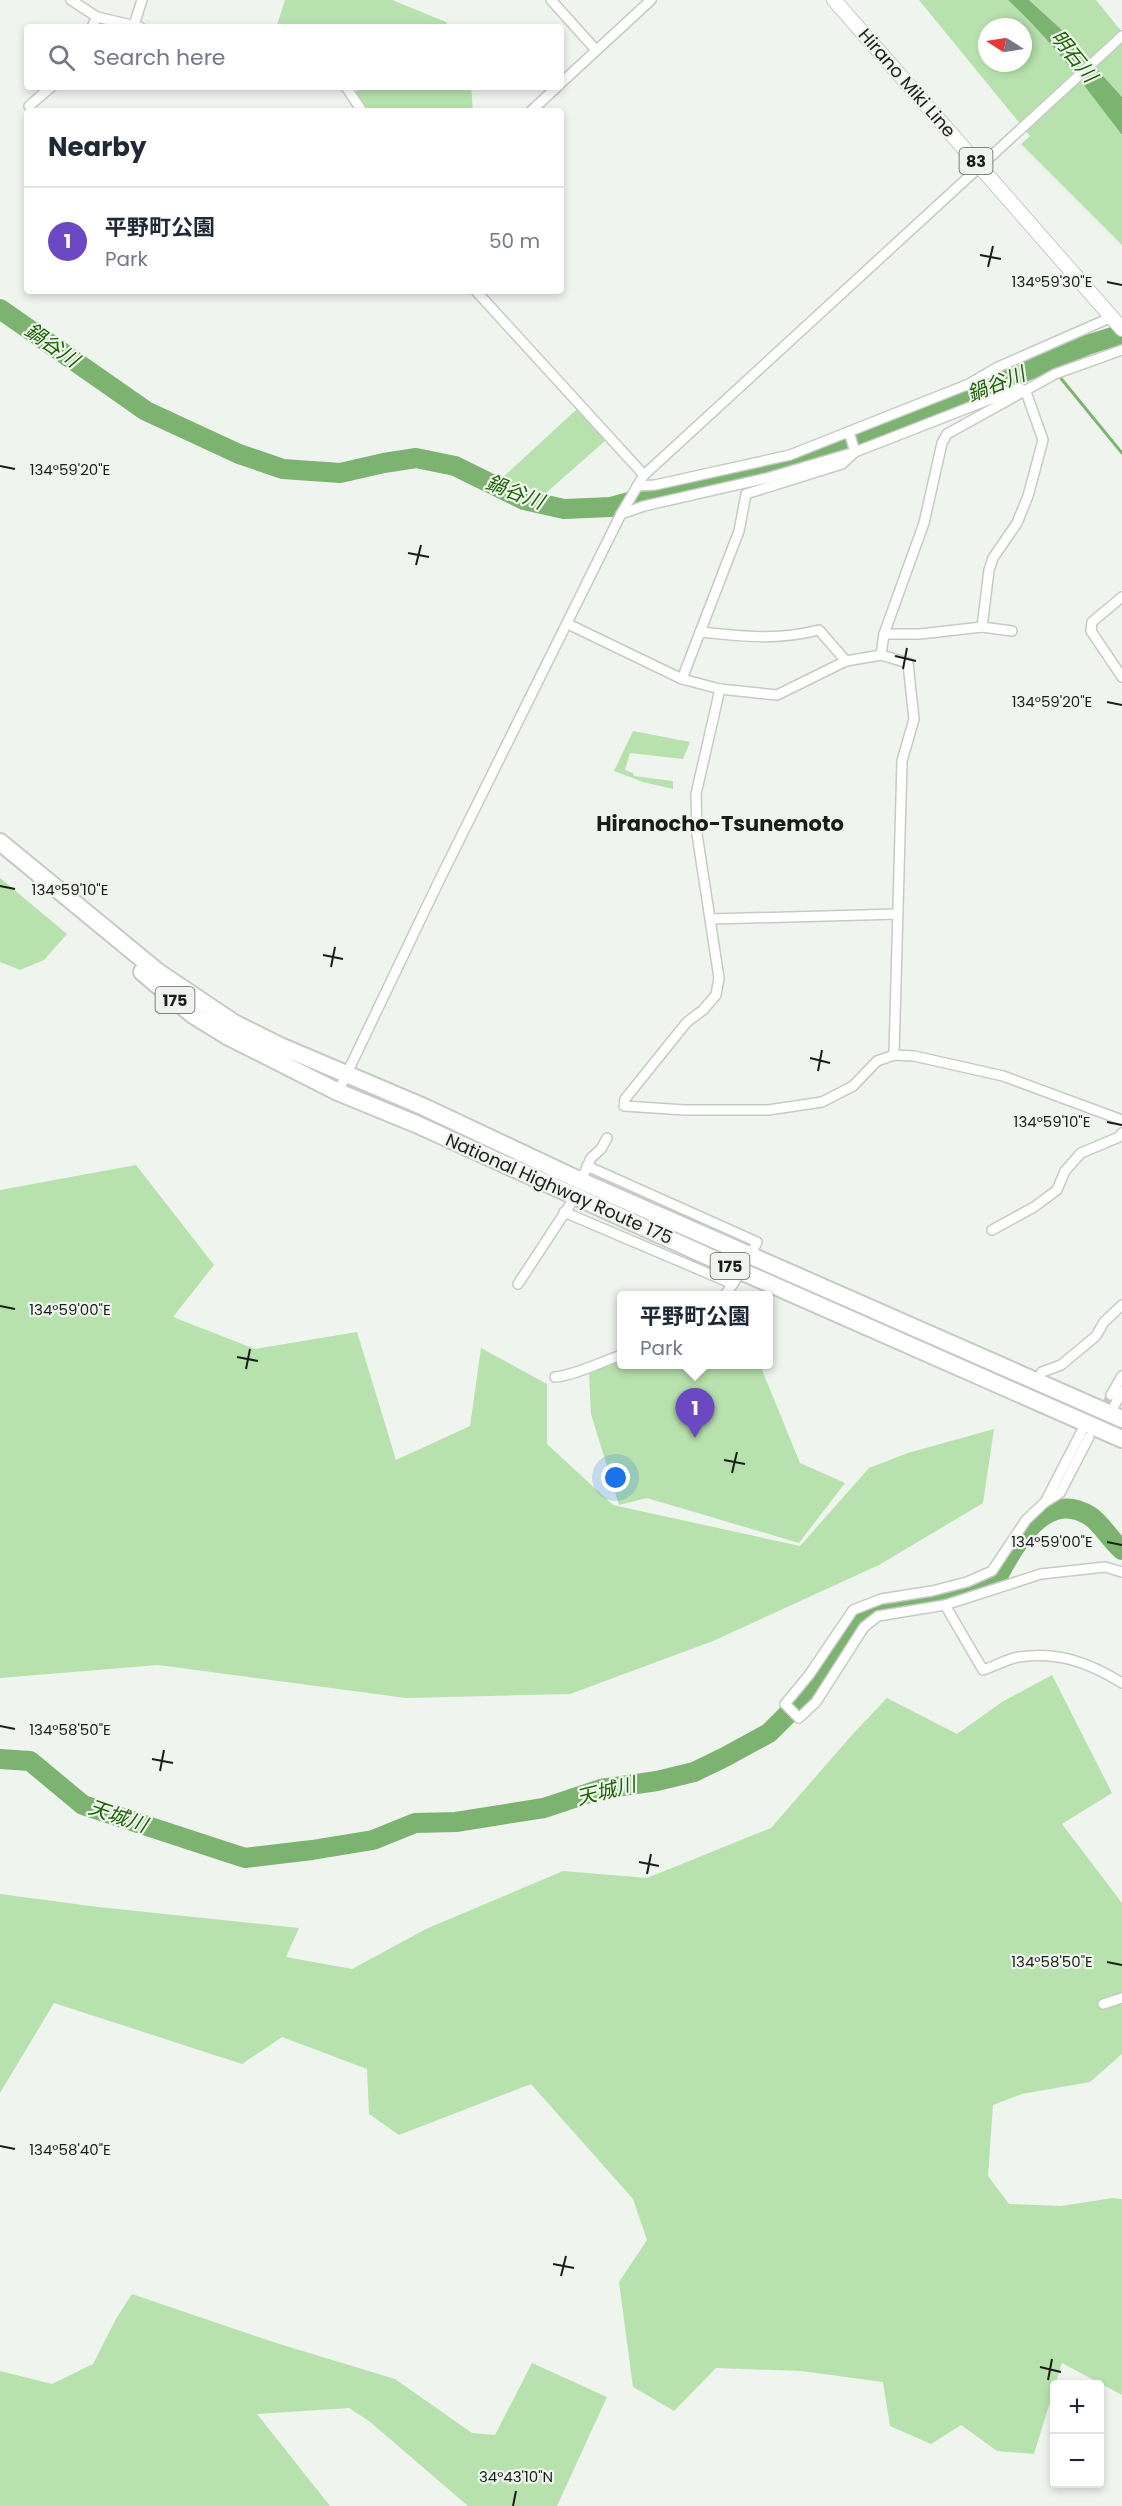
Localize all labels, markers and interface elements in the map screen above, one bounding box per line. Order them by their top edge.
north arrow [978,18,1032,72]
street label: Hirano Miki Line [853,23,962,143]
search box [24,24,564,90]
water label: 明石川 [1044,24,1105,90]
icon: search [45,41,78,74]
text: Search here [93,42,226,73]
text: Nearby [48,129,146,165]
road number: 83 [960,148,992,174]
text: 平野町公園 [105,212,215,243]
text: 1 [64,227,71,255]
text: 50 m [489,227,540,255]
text: Park [105,245,148,273]
text: 134°59'30"E [1012,271,1092,292]
water label: 鍋谷川 [19,316,86,375]
water label: 鍋谷川 [963,359,1031,408]
text: 134°59'20"E [30,459,110,480]
water label: 鍋谷川 [482,468,550,517]
text: 134°59'20"E [1012,691,1092,712]
district label: Hiranocho-Tsunemoto [596,809,844,838]
text: 134°59'10"E [32,879,108,900]
road number: 175 [156,987,195,1013]
text: 134°59'10"E [1014,1111,1090,1132]
street label: National Highway Route 175 [442,1127,677,1250]
road number: 175 [710,1253,750,1279]
popup [617,1291,773,1369]
text: 134°59'00"E [29,1299,111,1320]
text: 平野町公園 [640,1301,750,1332]
text: Park [640,1334,683,1362]
pin: 1 [676,1388,714,1438]
your location [601,1463,630,1492]
text: 134°59'00"E [1011,1531,1093,1552]
text: 134°58'50"E [29,1719,111,1740]
water label: 天城川 [574,1770,640,1812]
water label: 天城川 [85,1793,153,1840]
text: 134°58'50"E [1011,1951,1093,1972]
text: 134°58'40"E [29,2139,111,2160]
map controls [1050,2380,1104,2488]
button: + [1050,2380,1104,2434]
button: − [1050,2434,1104,2488]
text: 34°43'10"N [479,2466,553,2487]

